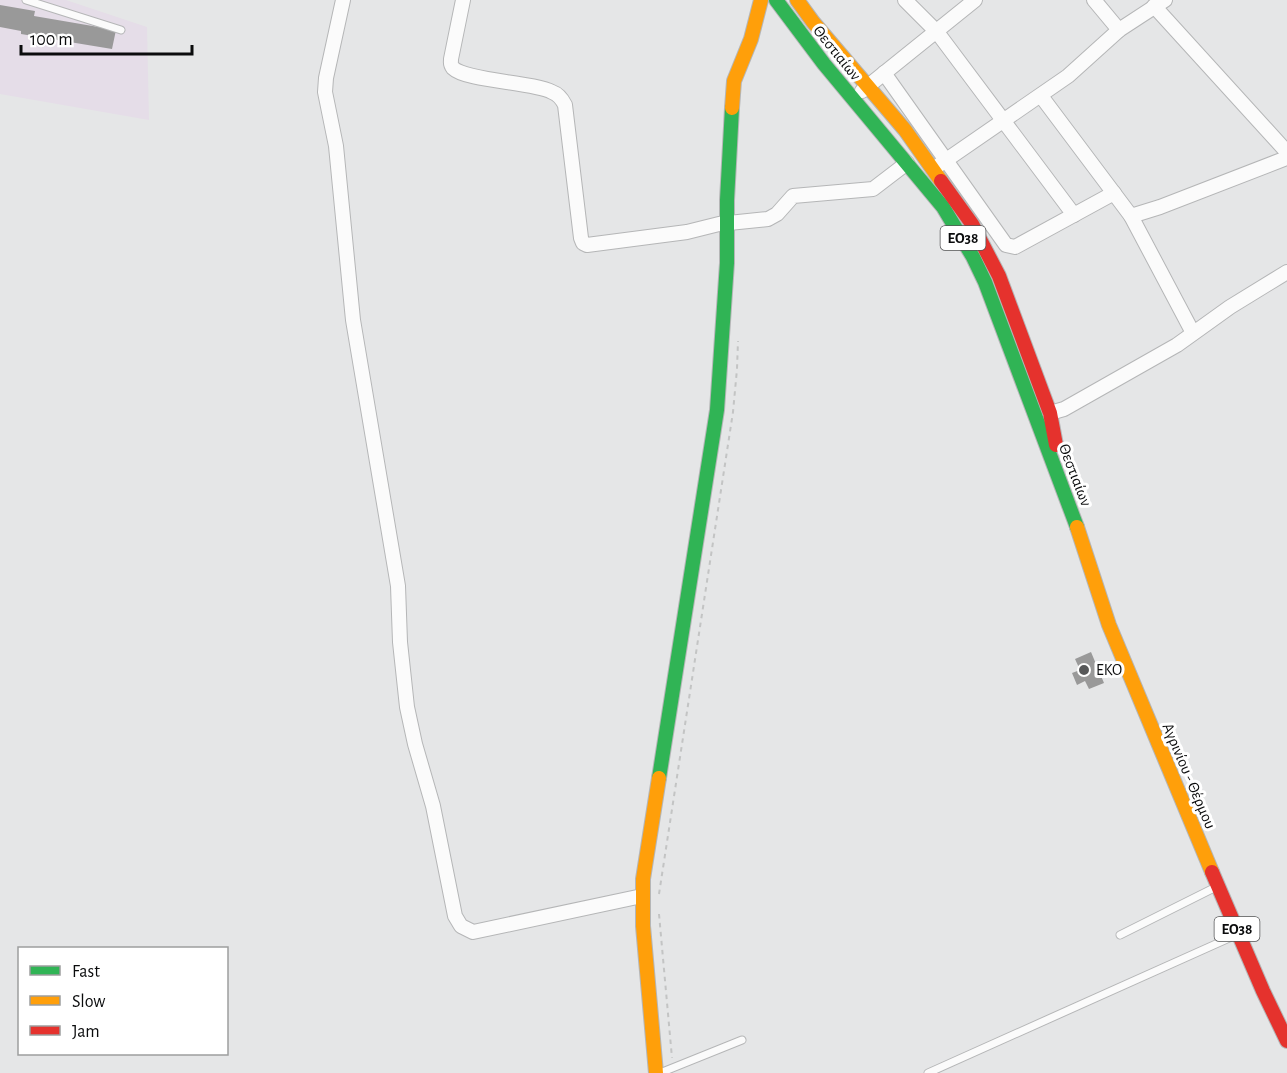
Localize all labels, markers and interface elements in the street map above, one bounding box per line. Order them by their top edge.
scale bar [21,18,192,56]
street label: Θεστιαίων [810,23,864,84]
text: 100 m [30,31,73,49]
road number: ΕΟ38 [940,226,986,250]
street label: Θεστιαίων [1056,442,1094,509]
place label: EKO [1096,662,1122,678]
marker: EKO [1077,663,1091,677]
street label: Αγρινίου - Θέρμου [1160,721,1218,831]
road number: ΕΟ38 [1214,917,1260,941]
legend [18,947,228,1055]
text: Fast [72,963,100,981]
text: Slow [72,993,105,1011]
text: Jam [72,1023,100,1041]

